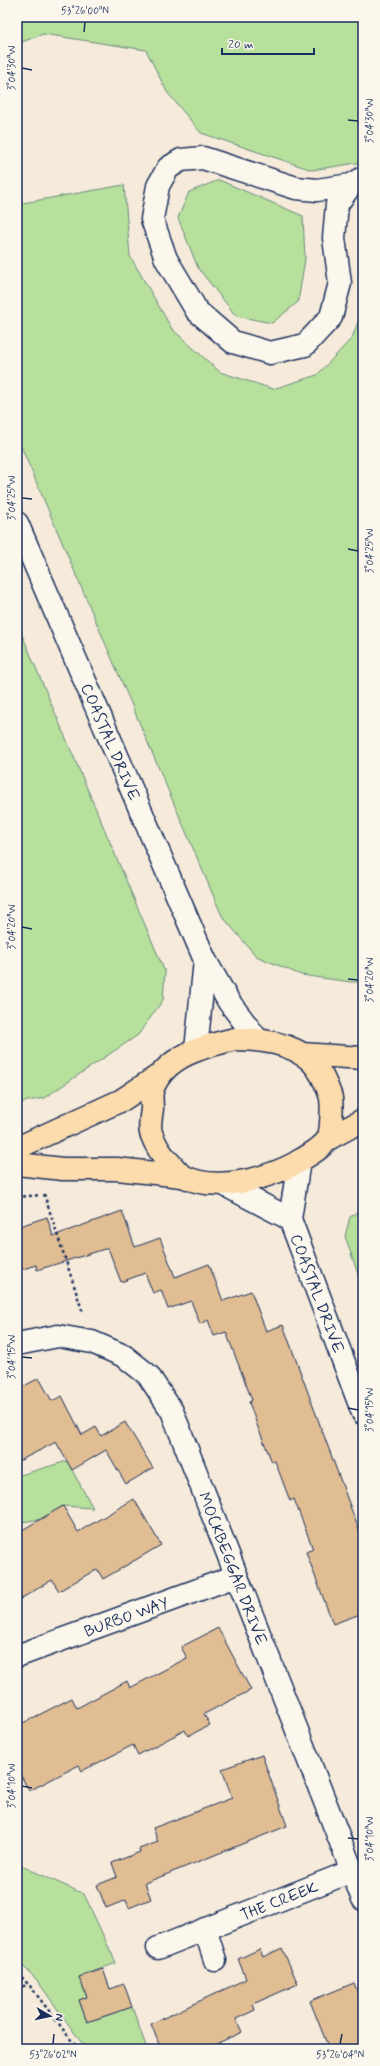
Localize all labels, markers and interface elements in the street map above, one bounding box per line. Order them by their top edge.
text: 53°26'00"N [61,4,109,18]
scale bar [222,30,314,56]
text: 20 m [228,37,254,53]
text: 3°04'30"W [5,46,19,90]
text: 3°04'30"W [363,99,377,143]
text: 3°04'25"W [5,476,19,520]
text: 3°04'25"W [363,529,377,573]
street label: COASTAL DRIVE [75,680,144,804]
text: 3°04'20"W [5,904,19,950]
text: 3°04'20"W [363,957,377,1003]
street label: COASTAL DRIVE [285,1231,348,1356]
text: 3°04'15"W [5,1335,19,1379]
text: 3°04'15"W [363,1388,377,1432]
street label: MOCKBEGGAR DRIVE [193,1489,272,1648]
street label: BURBO WAY [81,1593,172,1643]
text: 3°04'10"W [5,1764,19,1808]
text: 3°04'10"W [363,1817,377,1861]
street label: THE CREEK [237,1876,321,1926]
north arrow [30,1996,70,2036]
text: N [51,2013,66,2022]
text: 53°26'02"N [29,2048,77,2062]
text: 53°26'04"N [316,2048,364,2062]

